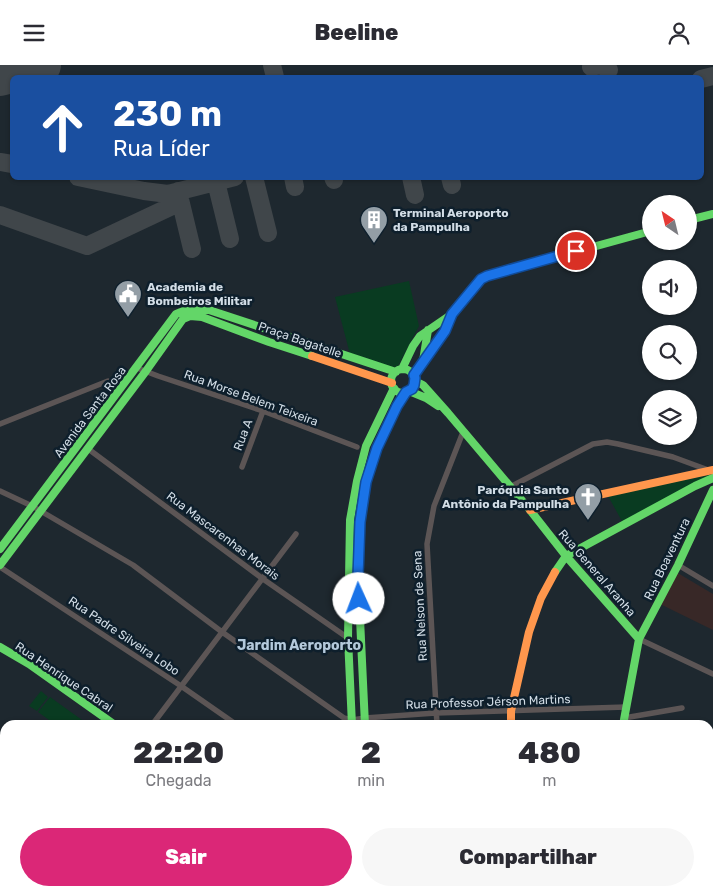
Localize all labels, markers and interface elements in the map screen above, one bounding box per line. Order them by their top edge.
icon: menu [20,19,48,47]
text: Beeline [315,19,398,46]
icon: person [665,19,693,47]
text: 230 m [113,93,222,135]
icon: ahead [30,95,95,160]
text: Rua Líder [113,135,210,162]
north arrow [642,195,698,250]
map controls [642,195,697,445]
building icon: Terminal Aeroporto da Pampulha [359,205,389,244]
place label: Terminal Aeroporto da Pampulha [393,206,509,234]
pin [555,230,597,272]
icon: arrive [562,237,590,265]
button: sound [642,260,697,315]
public building icon: Academia de Bombeiros Militar [113,279,143,318]
place label: Academia de Bombeiros Militar [147,280,253,308]
street label: Praça Bagatelle [256,319,344,361]
button: search [642,325,697,380]
street label: Avenida Santa Rosa [51,364,129,460]
street label: Rua Morse Belem Teixeira [182,367,320,429]
button: layers [642,390,697,445]
street label: Rua A [231,417,255,453]
church icon: Paróquia Santo Antônio da Pampulha [573,482,603,521]
place label: Paróquia Santo Antônio da Pampulha [442,483,569,511]
street label: Rua Mascarenhas Morais [164,489,282,583]
street label: Rua Boaventura [641,516,693,602]
street label: Rua General Aranha [555,527,639,619]
street label: Rua Nelson de Sena [410,550,430,662]
position arrow [332,572,384,624]
street label: Rua Padre Silveira Lobo [66,594,182,678]
district label: Jardim Aeroporto [237,637,361,654]
street label: Rua Henrique Cabral [13,639,115,715]
street label: Rua Professor Jérson Martins [405,692,571,712]
text: 22:20 [133,735,224,771]
text: 2 [361,735,381,771]
text: 480 [518,735,581,771]
text: Chegada [146,771,212,790]
text: min [357,771,385,790]
text: m [542,771,557,790]
button: Sair [20,828,352,886]
button: Compartilhar [362,828,694,886]

